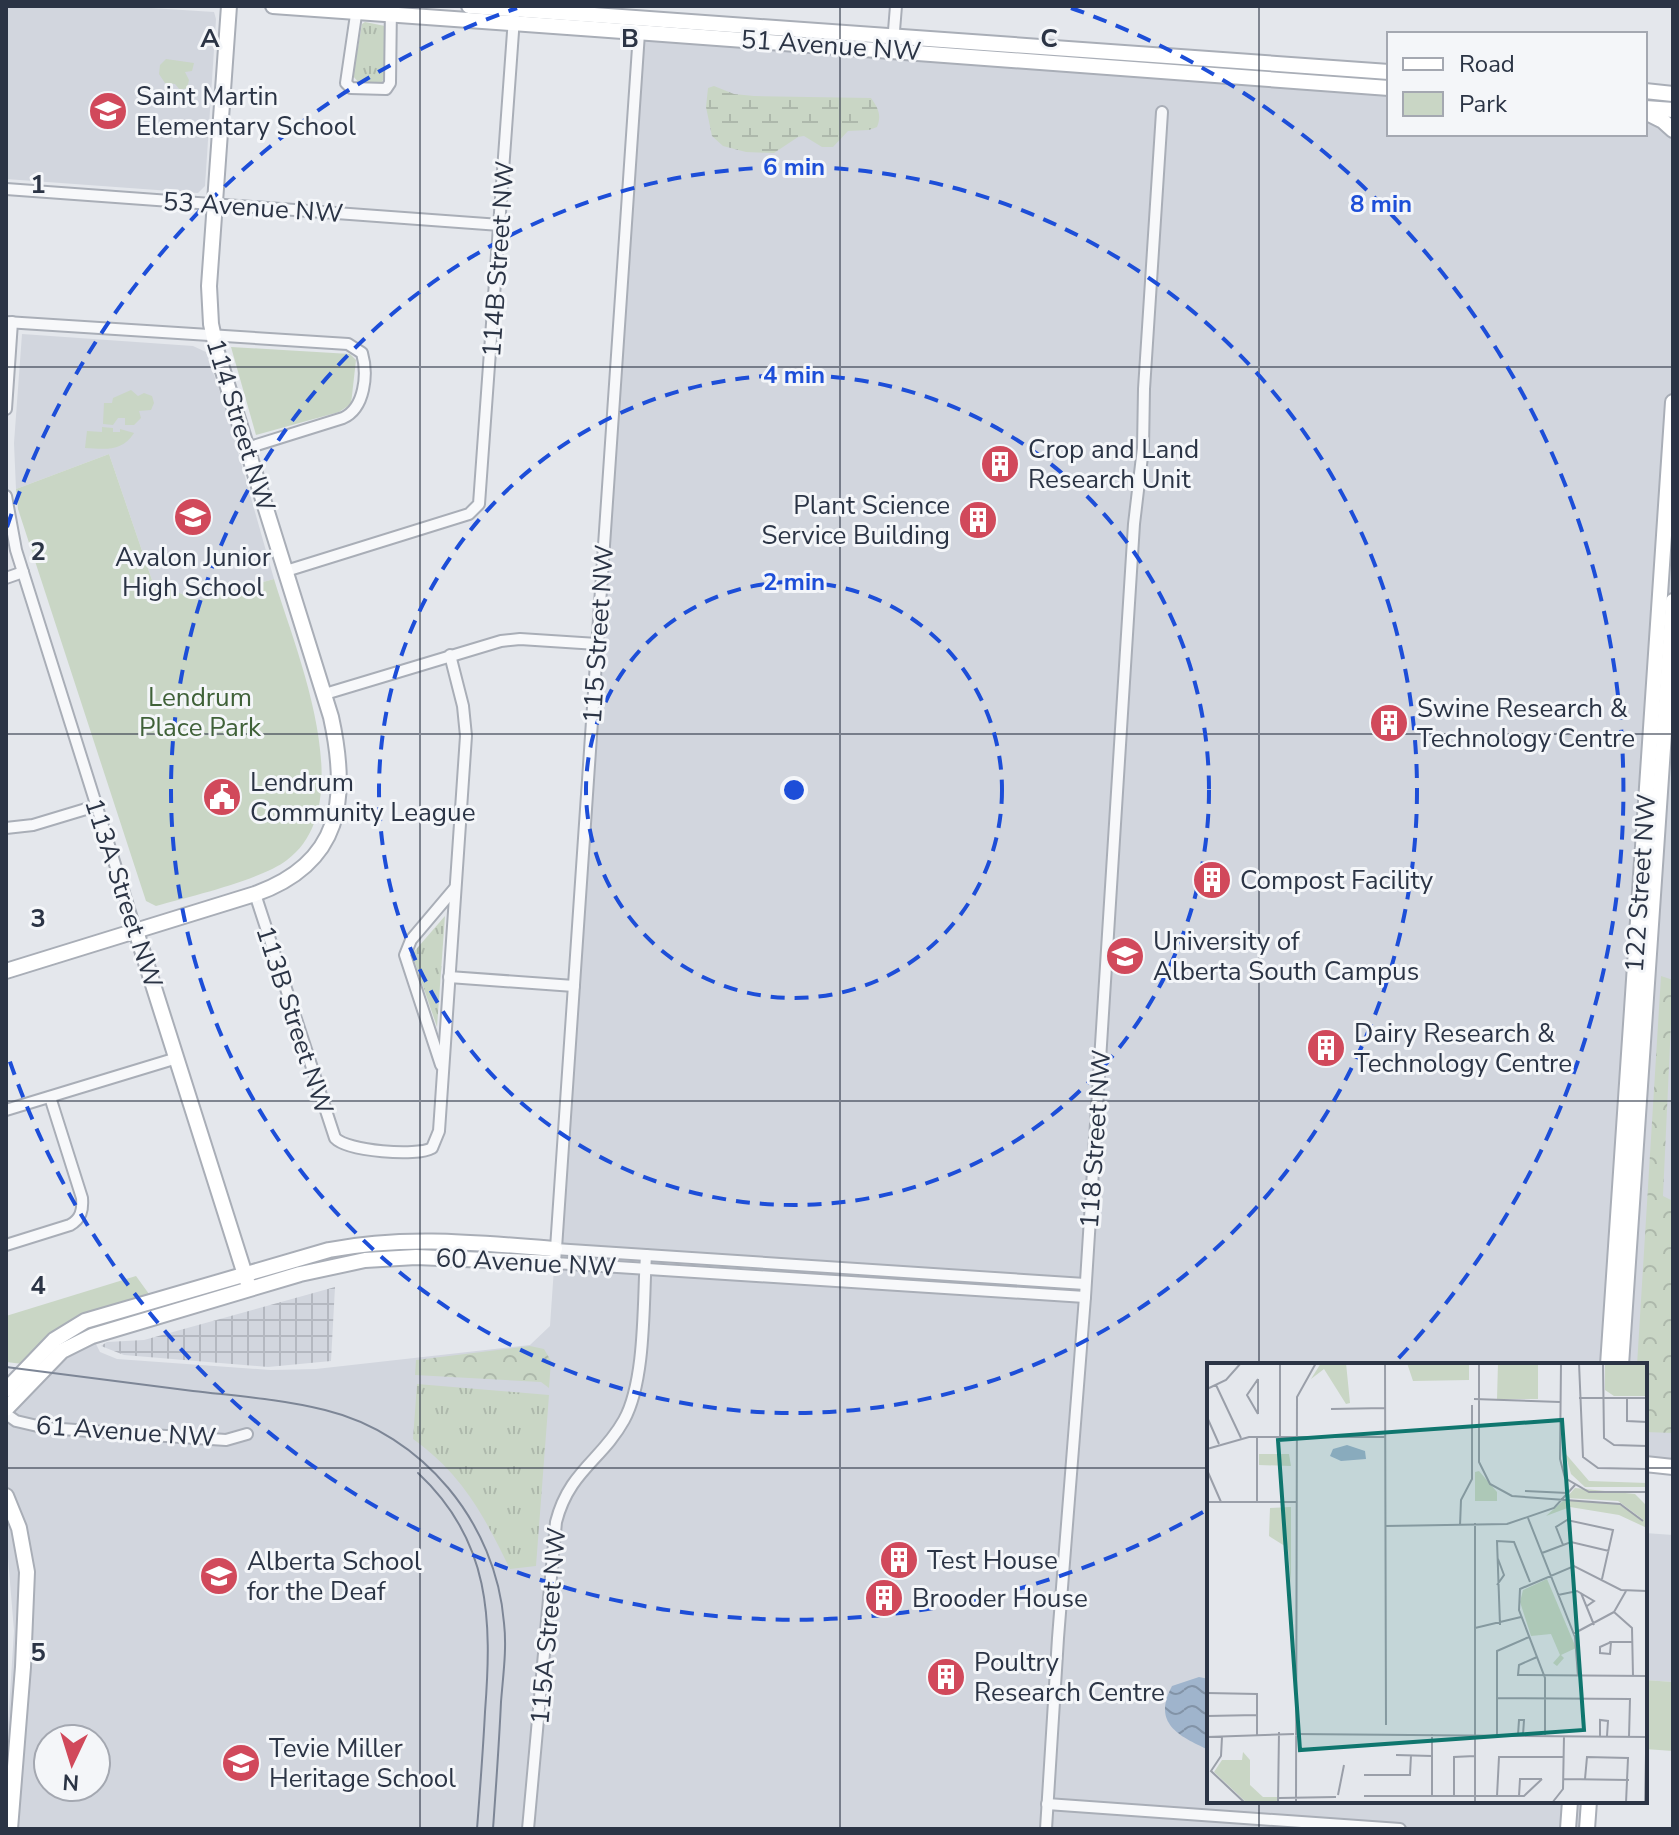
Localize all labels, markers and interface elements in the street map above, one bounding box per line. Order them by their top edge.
text: A [200,21,220,56]
text: B [621,21,639,56]
text: C [1040,21,1058,56]
street label: 51 Avenue NW [740,22,922,69]
legend [1387,32,1647,136]
text: Road [1459,48,1515,80]
place label: Saint Martin Elementary School [136,79,356,144]
text: Park [1459,88,1508,120]
school or university icon: Saint Martin Elementary School [87,90,129,132]
text: 6 min [763,151,825,183]
street label: 114B Street NW [474,160,523,358]
text: 1 [30,167,46,202]
street label: 53 Avenue NW [162,184,344,231]
text: 8 min [1350,188,1412,220]
street label: 114 Street NW [198,334,283,516]
text: 4 min [763,359,825,391]
place label: Crop and Land Research Unit [1028,432,1199,497]
building icon: Crop and Land Research Unit [979,443,1021,485]
place label: Plant Science Service Building [761,488,950,553]
school or university icon: Avalon Junior High School [172,496,214,538]
building icon: Plant Science Service Building [957,499,999,541]
text: 2 [30,534,46,569]
place label: Avalon Junior High School [115,540,272,605]
street label: 115 Street NW [575,544,622,725]
text: 2 min [763,566,825,598]
park label: Lendrum Place Park [139,680,262,745]
place label: Swine Research & Technology Centre [1417,691,1635,756]
building icon: Swine Research & Technology Centre [1368,702,1410,744]
place label: Lendrum Community League [250,765,476,830]
public building icon: Lendrum Community League [201,776,243,818]
centre of rings [780,776,808,804]
street label: 122 Street NW [1617,793,1664,974]
street label: 113A Street NW [76,794,171,993]
building icon: Compost Facility [1191,859,1233,901]
place label: Compost Facility [1240,863,1434,898]
text: 3 [30,901,46,936]
street label: 113B Street NW [248,921,342,1119]
place label: University of Alberta South Campus [1153,924,1419,989]
school or university icon: University of Alberta South Campus [1104,935,1146,977]
place label: Dairy Research & Technology Centre [1354,1016,1572,1081]
building icon: Dairy Research & Technology Centre [1305,1027,1347,1069]
street label: 118 Street NW [1072,1049,1119,1230]
street label: 60 Avenue NW [435,1240,617,1285]
text: 4 [30,1268,46,1303]
inset map [1207,1363,1647,1803]
street label: 61 Avenue NW [35,1408,217,1455]
street label: 115A Street NW [522,1526,575,1726]
building icon: Test House [878,1539,920,1581]
place label: Test House [927,1543,1058,1578]
place label: Alberta School for the Deaf [247,1544,422,1609]
school or university icon: Alberta School for the Deaf [198,1555,240,1597]
building icon: Brooder House [863,1577,905,1619]
place label: Brooder House [912,1581,1088,1616]
text: 5 [30,1635,46,1670]
place label: Poultry Research Centre [974,1645,1165,1710]
building icon: Poultry Research Centre [925,1656,967,1698]
north arrow [32,1723,112,1803]
place label: Tevie Miller Heritage School [269,1731,456,1796]
school or university icon: Tevie Miller Heritage School [220,1742,262,1784]
text: N [61,1766,80,1797]

